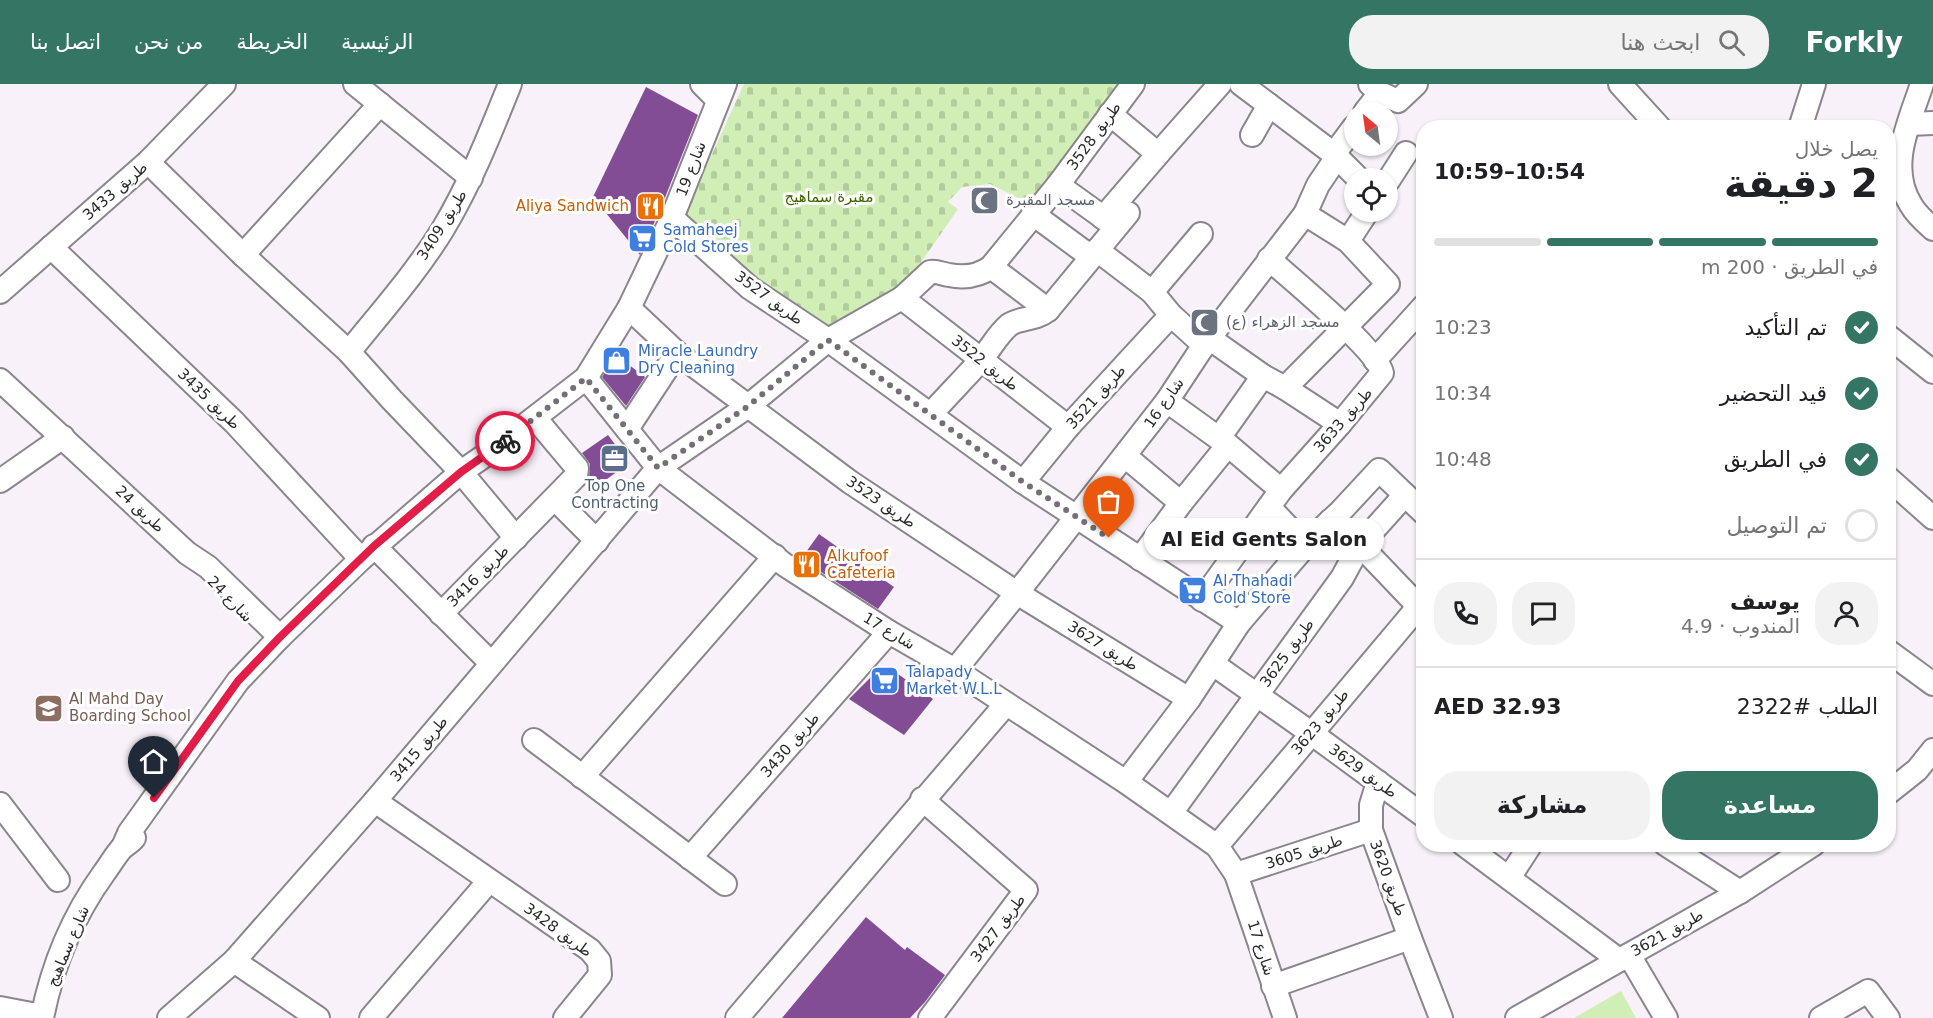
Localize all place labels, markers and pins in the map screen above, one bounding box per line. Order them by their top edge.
mosque icon: مسجد المقبرة [969,184,1001,216]
restaurant icon: Aliya Sandwich [634,190,666,222]
place label: مسجد المقبرة [1006,191,1095,209]
place label: Aliya Sandwich [516,197,629,215]
place label: Samaheej Cold Stores [663,221,749,256]
supermarket icon: Samaheej Cold Stores [626,223,658,255]
mosque icon: مسجد الزهراء (ع) [1189,306,1221,338]
place label: مسجد الزهراء (ع) [1226,313,1340,331]
place label: Miracle Laundry Dry Cleaning [638,342,758,377]
shop icon: Miracle Laundry Dry Cleaning [601,344,633,376]
office icon: Top One Contracting [599,443,631,475]
pin [1083,476,1134,538]
place label: Top One Contracting [571,477,659,512]
callout: Al Eid Gents Salon [1145,517,1385,559]
place label: Alkufoof Cafeteria [827,547,896,582]
restaurant icon: Alkufoof Cafeteria [790,549,822,581]
place label: Al Thahadi Cold Store [1213,572,1292,607]
supermarket icon: Al Thahadi Cold Store [1176,574,1208,606]
place label: Talapady Market W.L.L [905,663,1002,698]
supermarket icon: Talapady Market W.L.L [869,665,901,697]
place label: Al Mahd Day Boarding School [69,690,191,725]
school or university icon: Al Mahd Day Boarding School [32,692,64,724]
pin [128,736,179,798]

